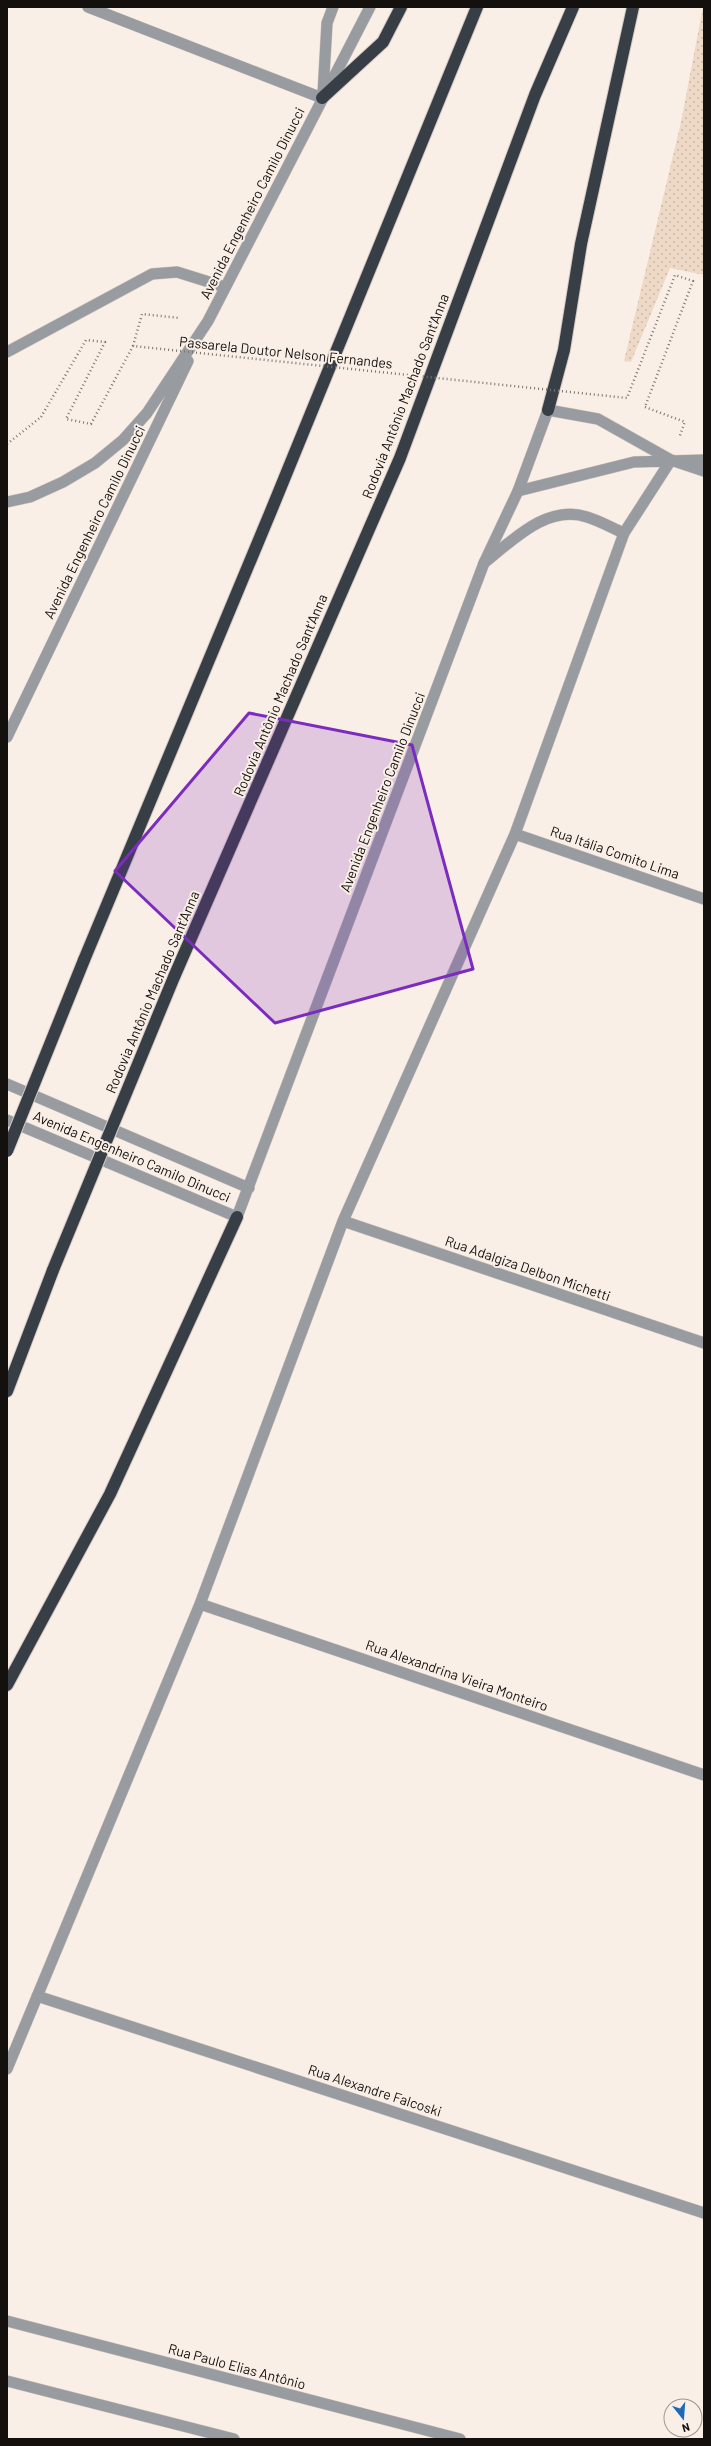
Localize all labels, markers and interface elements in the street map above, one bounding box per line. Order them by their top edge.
street label: Avenida Engenheiro Camilo Dinucci [196,104,308,302]
street label: Rodovia Antônio Machado Sant'Anna [358,291,452,501]
street label: Passarela Doutor Nelson Fernandes [179,332,394,372]
street label: Avenida Engenheiro Camilo Dinucci [40,423,148,621]
street label: Rodovia Antônio Machado Sant'Anna [230,591,330,799]
street label: Avenida Engenheiro Camilo Dinucci [336,690,428,894]
street label: Rua Itália Comito Lima [548,822,682,882]
street label: Rodovia Antônio Machado Sant'Anna [102,888,202,1096]
street label: Avenida Engenheiro Camilo Dinucci [31,1107,233,1205]
street label: Rua Adalgiza Delbon Michetti [443,1232,613,1304]
street label: Rua Alexandrina Vieira Monteiro [364,1636,550,1714]
street label: Rua Alexandre Falcoski [306,2060,444,2120]
street label: Rua Paulo Elias Antônio [166,2339,308,2393]
north arrow [663,2398,703,2438]
text: N [681,2421,691,2435]

